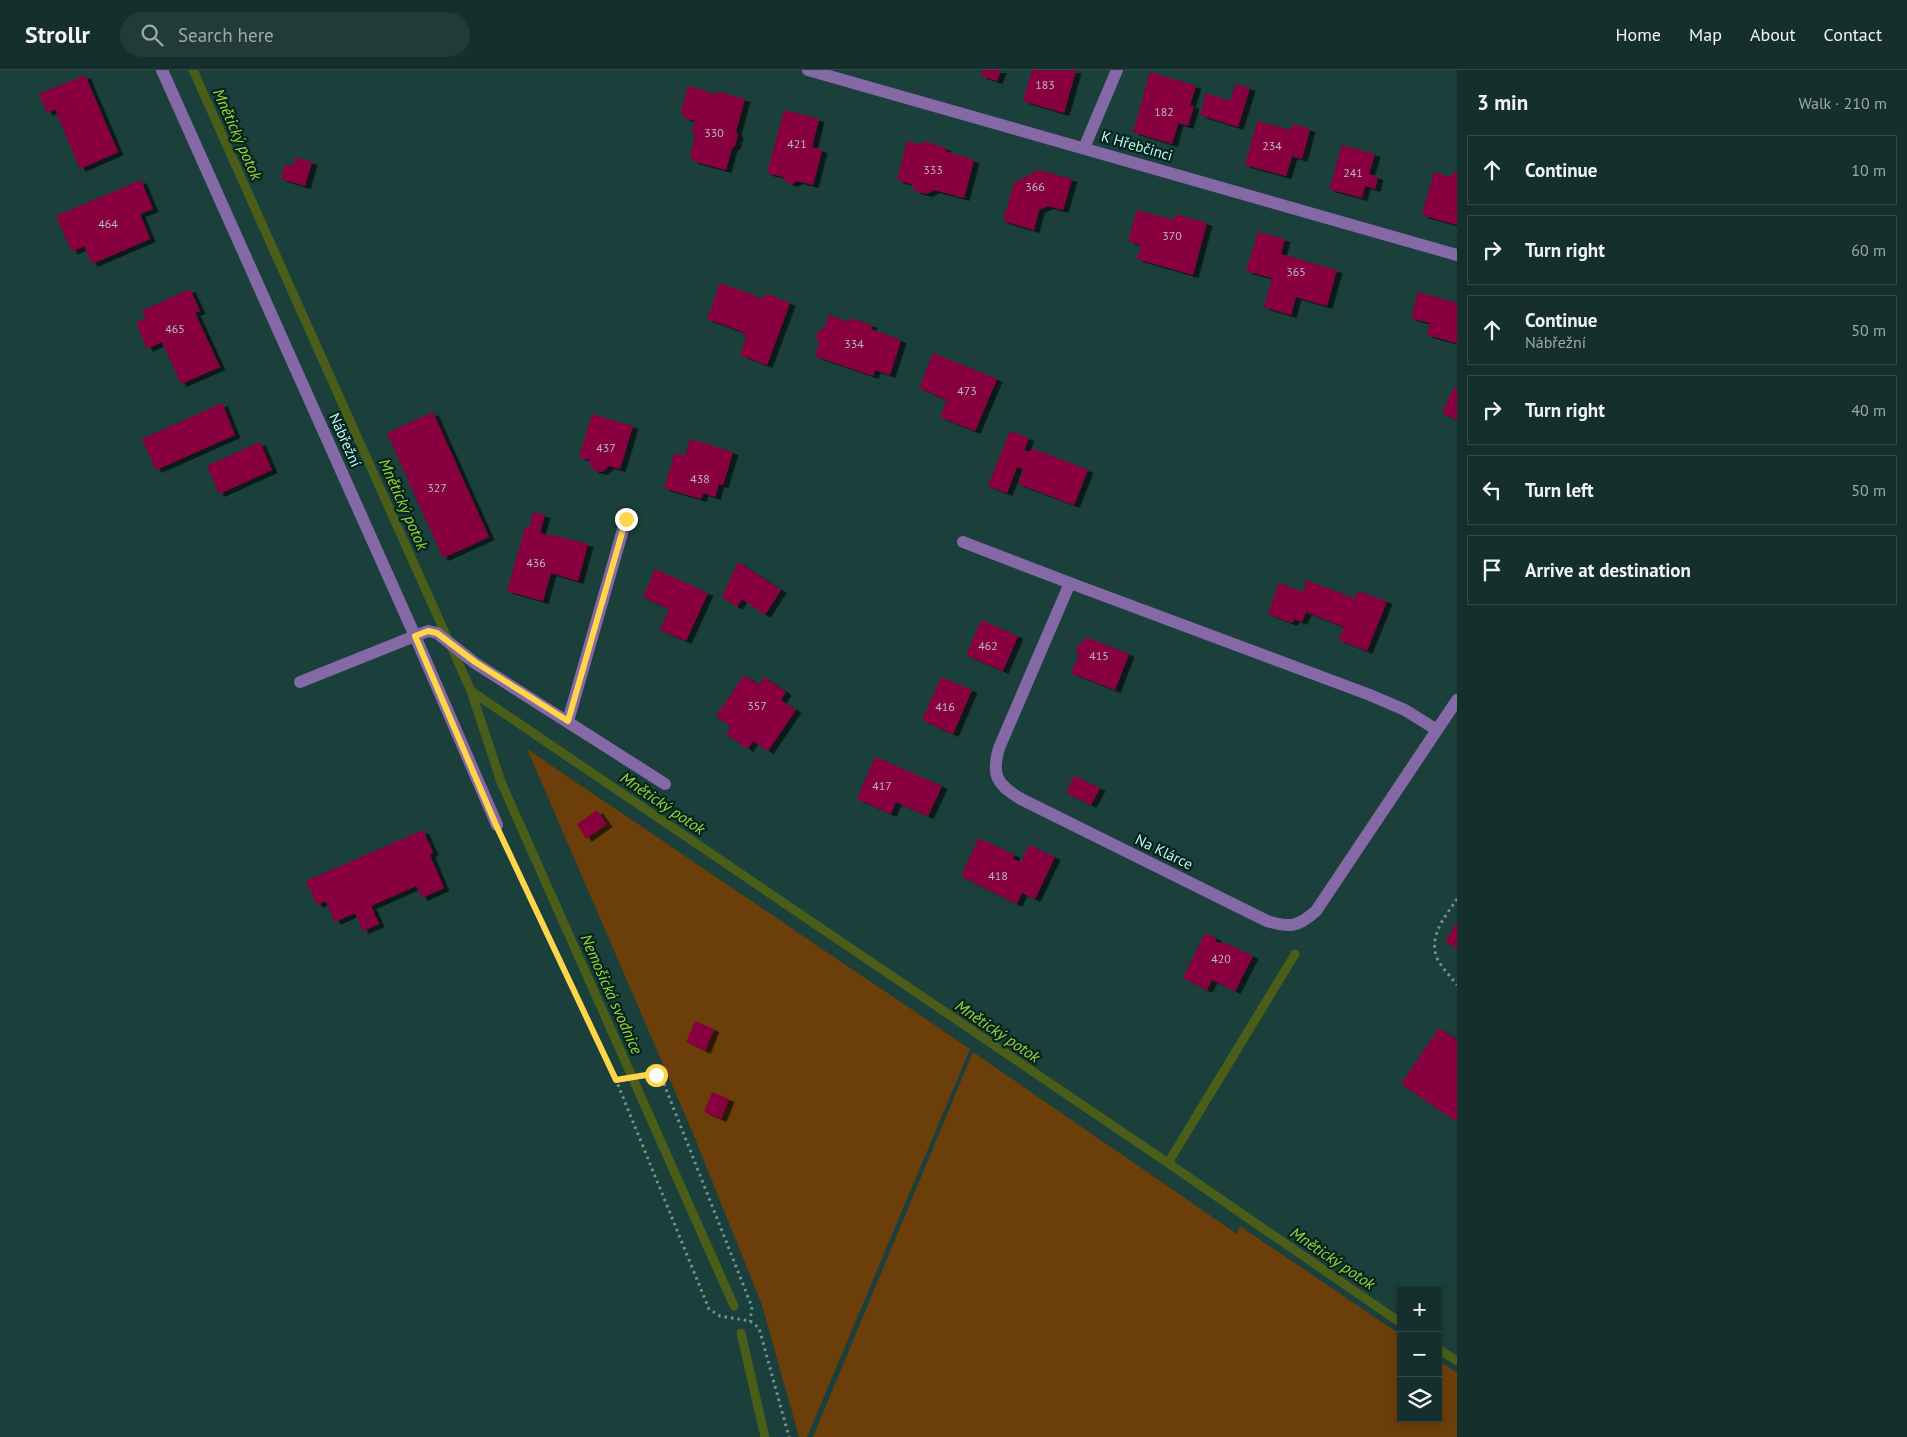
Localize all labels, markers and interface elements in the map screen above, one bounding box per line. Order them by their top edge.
search box [120,12,470,57]
text: Strollr [25,19,90,50]
icon: search [138,21,166,49]
text: Search here [178,23,274,47]
text: Home [1615,23,1661,46]
text: Map [1689,23,1722,46]
text: About [1750,23,1796,46]
text: Contact [1824,23,1882,46]
house number: 183 [1035,77,1055,92]
water label: Mnětický potok [209,85,267,184]
text: 3 min [1477,89,1528,116]
text: Walk · 210 m [1798,93,1887,113]
house number: 182 [1154,104,1174,119]
house number: 330 [704,125,724,140]
street label: K Hřebčinci [1099,126,1175,165]
house number: 421 [787,136,807,151]
house number: 234 [1262,138,1282,153]
icon: ahead [1478,156,1506,184]
text: Continue [1525,158,1597,182]
text: 10 m [1851,160,1886,180]
house number: 333 [923,162,943,177]
house number: 241 [1343,165,1363,180]
house number: 366 [1025,179,1045,194]
house number: 464 [98,216,118,231]
house number: 370 [1162,228,1182,243]
icon: right [1478,236,1506,264]
text: Turn right [1525,238,1605,262]
text: 60 m [1851,240,1886,260]
house number: 365 [1286,264,1306,279]
text: Continue [1525,308,1597,332]
icon: ahead [1478,316,1506,344]
text: 50 m [1851,320,1886,340]
house number: 465 [165,321,185,336]
text: Nábřežní [1525,332,1586,352]
house number: 334 [844,336,864,351]
house number: 473 [957,383,977,398]
icon: right [1478,396,1506,424]
text: Turn right [1525,398,1605,422]
text: 40 m [1851,400,1886,420]
street label: Nábřežní [325,410,366,470]
house number: 437 [596,440,616,455]
water label: Mnětický potok [375,455,433,554]
house number: 438 [690,471,710,486]
icon: left [1478,476,1506,504]
text: Turn left [1525,478,1594,502]
house number: 327 [427,480,447,495]
text: 50 m [1851,480,1886,500]
route end [615,508,638,531]
house number: 436 [526,555,546,570]
icon: arrive [1478,556,1506,584]
text: Arrive at destination [1525,558,1691,582]
house number: 462 [978,638,998,653]
house number: 415 [1089,648,1109,663]
house number: 357 [747,698,767,713]
house number: 416 [935,699,955,714]
water label: Mnětický potok [617,767,710,839]
house number: 417 [872,778,892,793]
street label: Na Klárce [1132,829,1196,874]
house number: 418 [988,868,1008,883]
water label: Nemošická svodnice [577,931,648,1058]
house number: 420 [1211,951,1231,966]
water label: Mnětický potok [952,995,1045,1067]
route start [645,1064,668,1087]
water label: Mnětický potok [1287,1222,1380,1294]
map controls [1397,1287,1442,1422]
button: + [1397,1287,1442,1332]
button: − [1397,1332,1442,1377]
button: layers [1397,1377,1442,1422]

